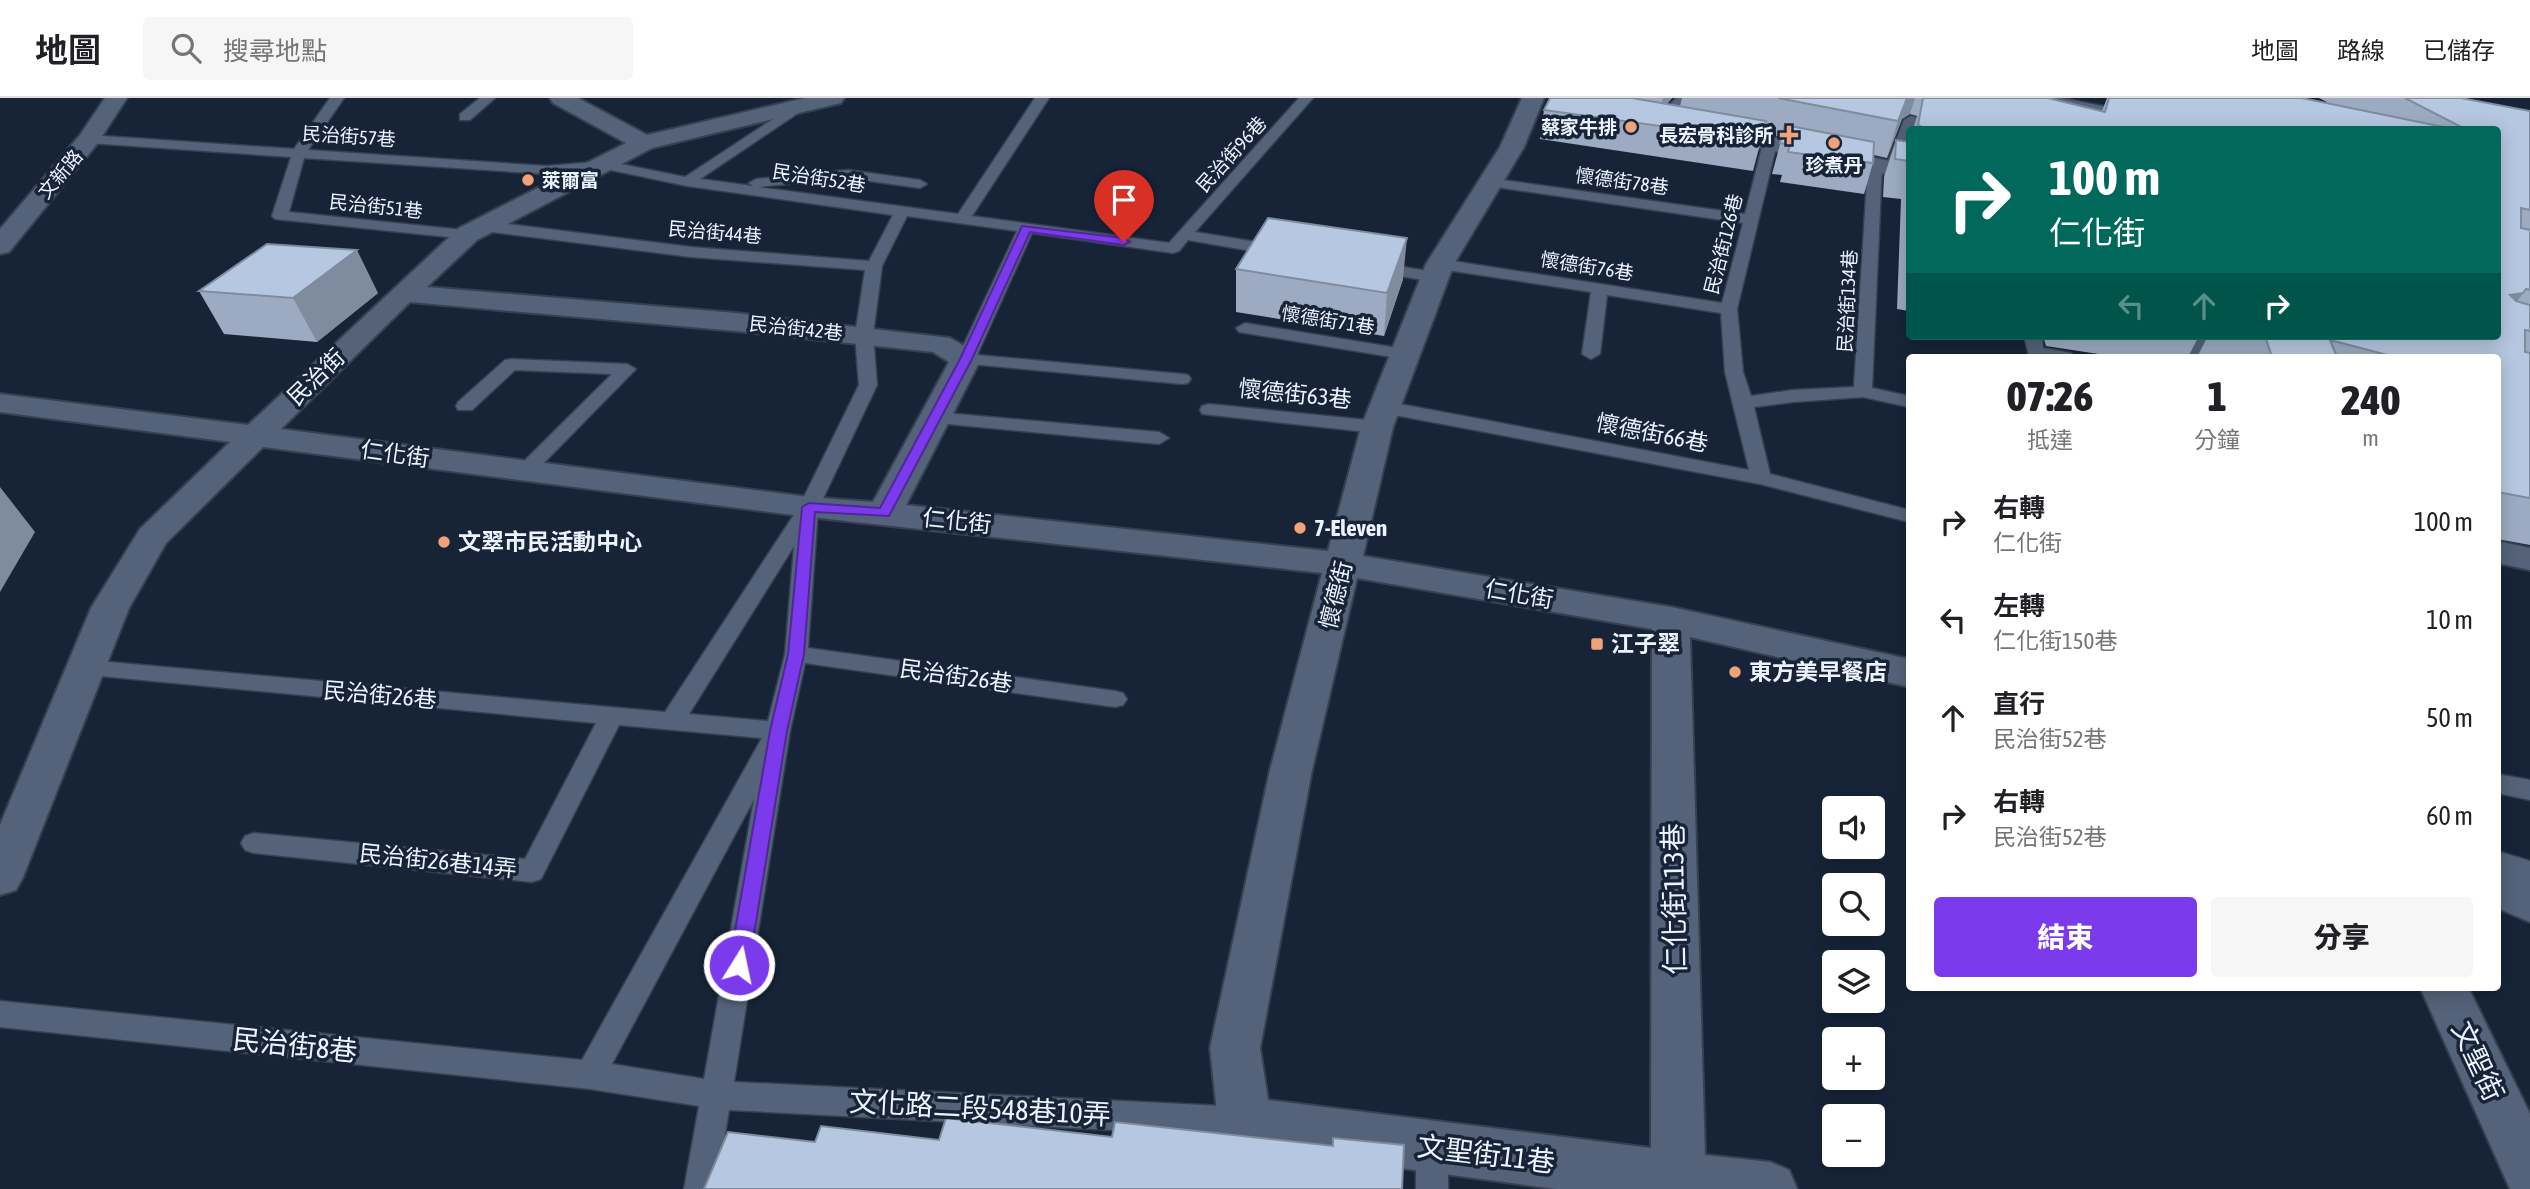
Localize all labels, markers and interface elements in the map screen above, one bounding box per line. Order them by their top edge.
search box [143,17,633,80]
icon: search [167,29,205,67]
text: 地圖 [35,31,101,69]
text: 搜尋地點 [223,36,327,66]
text: 地圖 [2251,37,2299,64]
text: 路線 [2337,37,2385,64]
text: 已儲存 [2423,37,2495,64]
street label: 民治街96巷 [1191,112,1271,196]
place label: 蔡家牛排 [1541,116,1617,138]
marker: 蔡家牛排 [1623,119,1639,135]
street label: 民治街57巷 [301,122,397,150]
place label: 長宏骨科診所 [1659,124,1773,146]
marker: 長宏骨科診所 [1779,125,1799,145]
marker: 珍煮丹 [1826,135,1842,151]
street label: 文新路 [33,145,87,203]
text: 100 m [2049,149,2160,205]
place label: 珍煮丹 [1805,154,1863,176]
icon: right [1934,154,2025,245]
street label: 民治街52巷 [771,160,867,196]
street label: 懷德街78巷 [1574,164,1670,198]
place label: 萊爾富 [542,169,599,191]
pin [1094,170,1154,242]
marker: 萊爾富 [520,172,536,188]
icon: arrive [1105,181,1143,219]
street label: 民治街51巷 [328,190,424,222]
street label: 民治街126巷 [1700,191,1746,297]
text: 仁化街 [2049,214,2145,251]
street label: 民治街44巷 [667,217,763,247]
street label: 懷德街76巷 [1539,248,1635,284]
street label: 民治街134巷 [1833,249,1861,353]
icon: left [2112,287,2150,325]
icon: ahead [2185,287,2223,325]
icon: right [2258,287,2296,325]
street label: 懷德街71巷 [1280,302,1376,338]
street label: 民治街42巷 [748,312,844,344]
street label: 民治街 [282,344,350,410]
text: 07:26 [2007,372,2093,420]
text: 1 [2207,372,2227,420]
street label: 懷德街63巷 [1237,375,1353,413]
text: 240 [2341,376,2400,424]
street label: 懷德街66巷 [1594,409,1710,457]
text: m [2362,425,2379,451]
text: 抵達 [2027,427,2073,453]
text: 分鐘 [2194,427,2240,453]
street label: 仁化街 [359,436,431,472]
text: 右轉 [1993,493,2045,523]
icon: right [1934,503,1972,541]
street label: 仁化街 [921,504,993,538]
text: 100 m [2414,507,2473,537]
place label: 7-Eleven [1314,515,1387,541]
marker: 7-Eleven [1292,520,1308,536]
place label: 文翠市民活動中心 [458,529,642,555]
text: 仁化街 [1993,530,2062,556]
marker: 文翠市民活動中心 [436,534,452,550]
street label: 懷德街 [1315,558,1357,632]
street label: 仁化街 [1483,575,1555,613]
text: 左轉 [1993,591,2045,621]
icon: left [1934,601,1972,639]
text: 10 m [2426,605,2473,635]
text: 仁化街150巷 [1993,628,2117,654]
place label: 江子翠 [1611,631,1680,657]
marker: 江子翠 [1589,636,1605,652]
street label: 民治街26巷 [898,655,1014,697]
place label: 東方美早餐店 [1749,659,1887,685]
marker: 東方美早餐店 [1727,664,1743,680]
street label: 民治街26巷 [322,677,438,713]
text: 直行 [1993,689,2045,719]
icon: ahead [1934,699,1972,737]
text: 50 m [2426,703,2473,733]
text: 民治街52巷 [1993,726,2107,752]
text: 右轉 [1993,787,2045,817]
map controls [1822,796,1885,1167]
button: sound [1822,796,1885,859]
icon: right [1934,797,1972,835]
text: 60 m [2426,801,2473,831]
street label: 仁化街113巷 [1657,823,1691,975]
text: 民治街52巷 [1993,824,2107,850]
street label: 民治街26巷14弄 [358,840,518,882]
button: search [1822,873,1885,936]
button: 結束 [1934,897,2197,977]
button: 分享 [2211,897,2473,977]
position arrow [702,928,776,1002]
button: layers [1822,950,1885,1013]
street label: 文聖街 [2446,1016,2510,1106]
street label: 民治街8巷 [231,1023,359,1067]
button: + [1822,1027,1885,1090]
street label: 文化路二段548巷10弄 [848,1085,1112,1131]
button: − [1822,1104,1885,1167]
street label: 文聖街11巷 [1415,1130,1557,1178]

